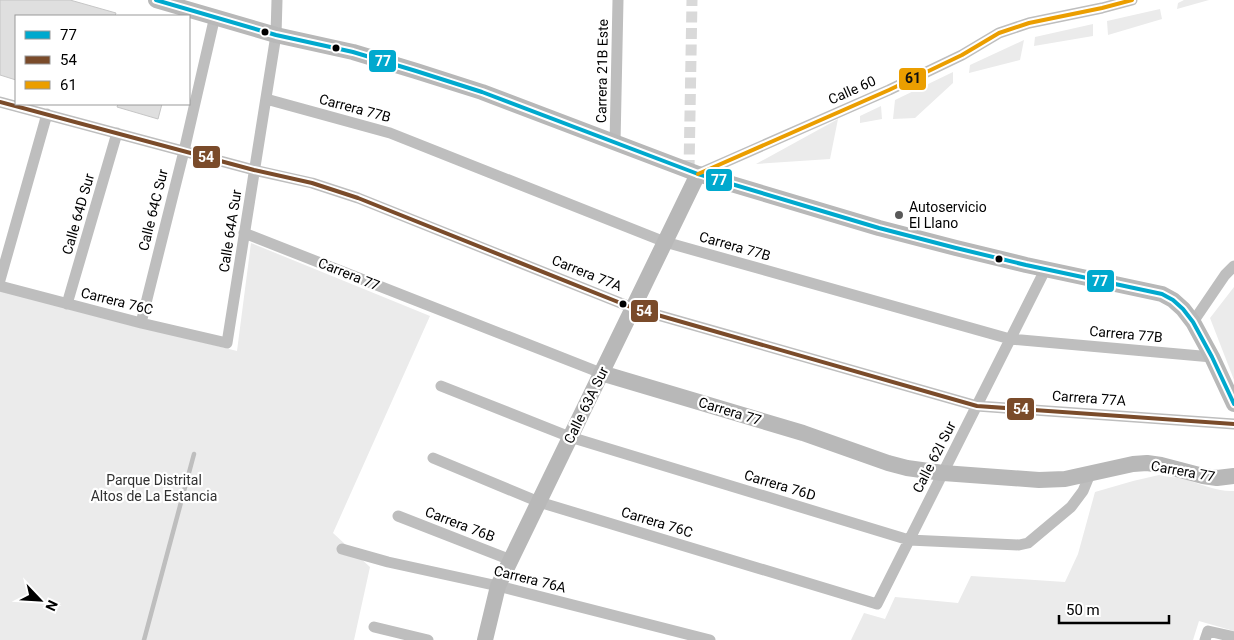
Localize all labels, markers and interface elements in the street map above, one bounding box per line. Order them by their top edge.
legend [15,15,190,105]
street label: Carrera 21B Este [593,19,611,123]
text: 77 [60,26,77,44]
unlabelled marker [260,27,270,37]
unlabelled marker [331,43,341,53]
line badge: 77 [368,49,397,73]
text: 54 [60,51,77,69]
text: 77 [375,53,391,69]
line badge: 61 [898,67,927,91]
text: 61 [905,70,921,86]
street label: Calle 60 [826,72,878,108]
text: 61 [60,76,77,94]
street label: Carrera 77B [317,91,393,125]
line badge: 54 [192,145,221,169]
text: 54 [198,149,214,165]
street label: Calle 64C Sur [135,167,171,252]
line badge: 77 [705,168,733,192]
street label: Calle 64D Sur [59,171,97,256]
text: 77 [711,172,727,188]
street label: Calle 64A Sur [216,188,244,274]
place label: Autoservicio El Llano [909,199,987,231]
marker: Autoservicio El Llano [893,209,905,221]
street label: Carrera 77B [697,228,773,264]
street label: Carrera 77A [550,252,624,294]
street label: Carrera 77 [316,254,382,294]
unlabelled marker [994,254,1004,264]
line badge: 77 [1086,269,1115,293]
text: 77 [1092,273,1108,289]
street label: Carrera 76C [79,284,155,318]
unlabelled marker [618,299,628,309]
line badge: 54 [630,299,659,323]
text: 54 [636,303,652,319]
street label: Carrera 77B [1089,323,1163,345]
street label: Calle 63A Sur [560,364,612,446]
street label: Carrera 77A [1052,387,1126,409]
street label: Carrera 77 [697,394,763,428]
line badge: 54 [1006,397,1035,421]
text: 54 [1013,401,1029,417]
street label: Calle 62I Sur [909,418,959,495]
street label: Carrera 77 [1150,457,1216,485]
street label: Carrera 76D [742,467,818,503]
park label: Parque Distrital Altos de La Estancia [91,472,217,504]
street label: Carrera 76B [423,503,497,545]
street label: Carrera 76C [619,504,695,540]
street label: Carrera 76A [492,562,568,596]
north arrow [15,575,65,625]
scale bar [1059,592,1169,624]
text: N [42,598,61,613]
text: 50 m [1066,601,1100,619]

